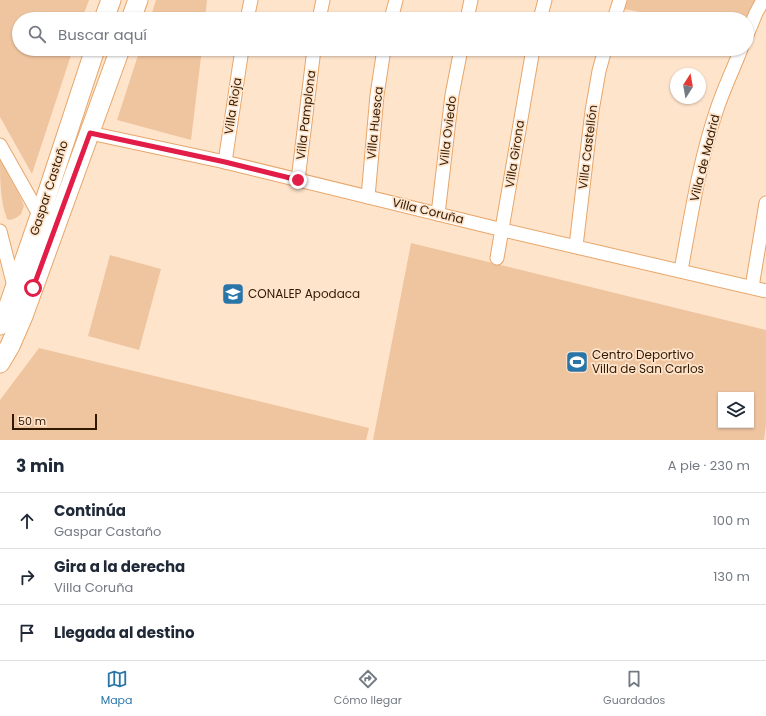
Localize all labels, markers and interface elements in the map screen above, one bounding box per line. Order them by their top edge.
search box [12,12,754,56]
icon: search [26,23,48,45]
text: Buscar aquí [58,24,147,45]
north arrow [670,68,706,104]
street label: Villa Pamplona [292,69,319,161]
street label: Villa Rioja [220,76,245,136]
street label: Villa Huesca [362,86,387,160]
street label: Villa Oviedo [435,95,460,167]
street label: Villa Castellón [574,104,601,190]
street label: Villa de Madrid [685,113,724,203]
street label: Villa Girona [501,119,528,189]
street label: Gaspar Castaño [25,138,72,238]
route end [289,171,307,189]
street label: Villa Coruña [391,193,466,228]
route start [24,279,42,297]
school or university icon: CONALEP Apodaca [220,281,246,307]
place label: CONALEP Apodaca [248,285,360,302]
place label: Centro Deportivo Villa de San Carlos [592,346,704,377]
sports icon: Centro Deportivo Villa de San Carlos [564,349,590,375]
map controls [718,392,754,428]
button: layers [718,392,754,428]
scale bar [12,412,97,431]
text: 50 m [18,413,46,429]
text: 3 min [16,454,64,478]
text: A pie · 230 m [668,456,750,475]
text: Continúa [54,500,126,521]
icon: ahead [16,510,38,532]
text: 100 m [713,511,750,530]
text: Gaspar Castaño [54,522,161,541]
text: Gira a la derecha [54,556,185,577]
icon: right [16,566,38,588]
text: 130 m [713,567,750,586]
text: Villa Coruña [54,578,133,597]
icon: arrive [16,622,38,644]
text: Llegada al destino [54,622,195,643]
tab: Mapa [101,668,132,709]
tab: Cómo llegar [334,668,402,709]
tab: Guardados [603,668,665,709]

